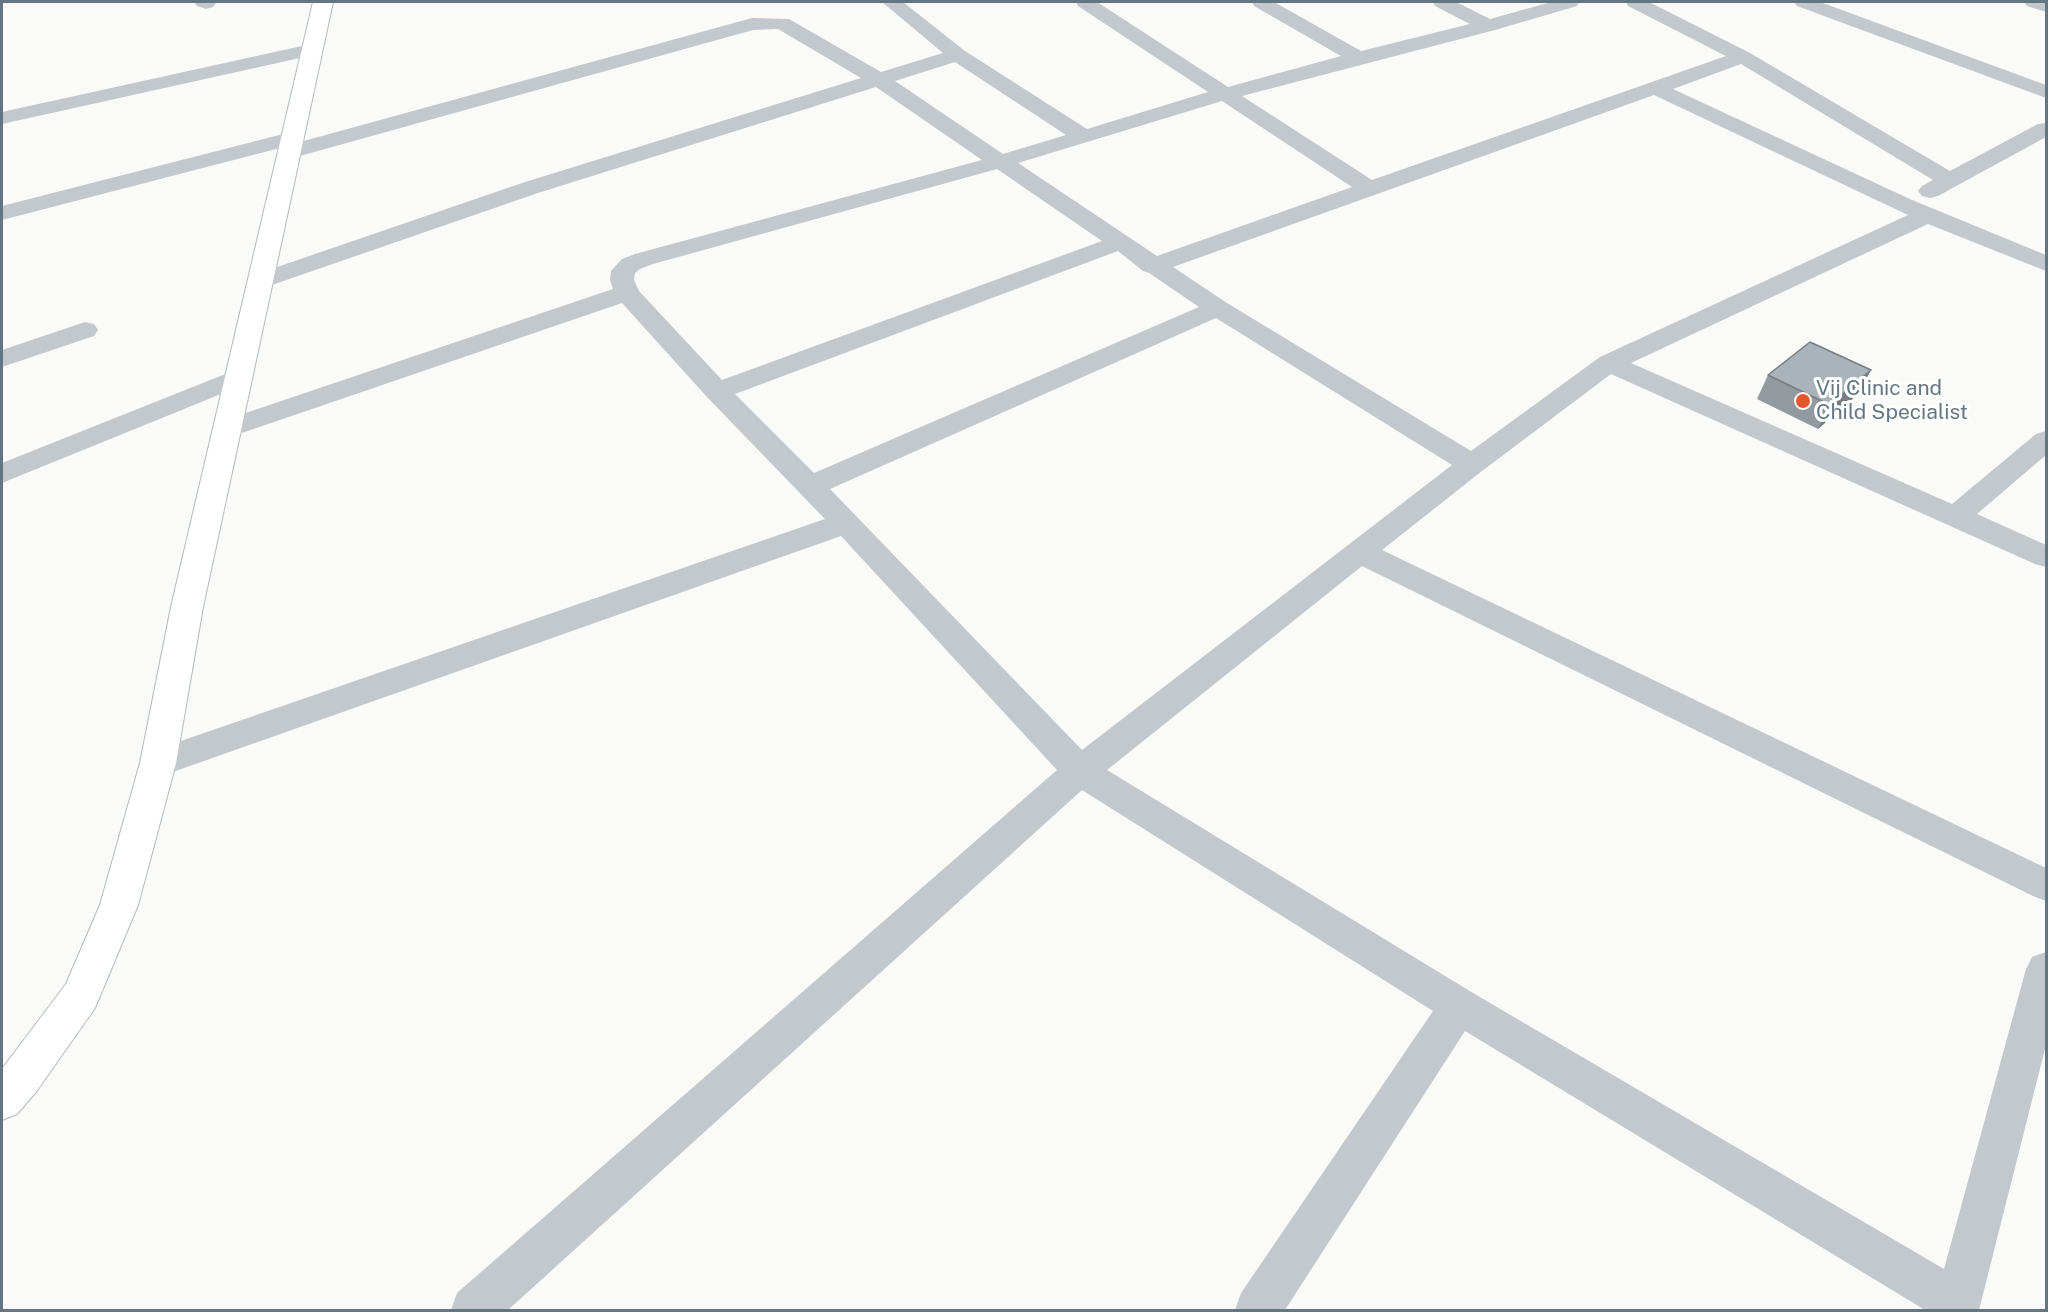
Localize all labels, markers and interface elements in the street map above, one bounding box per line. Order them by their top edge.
place label: Vij Clinic and Child Specialist [1816,376,1968,426]
marker: Vij Clinic and Child Specialist [1794,392,1812,410]

